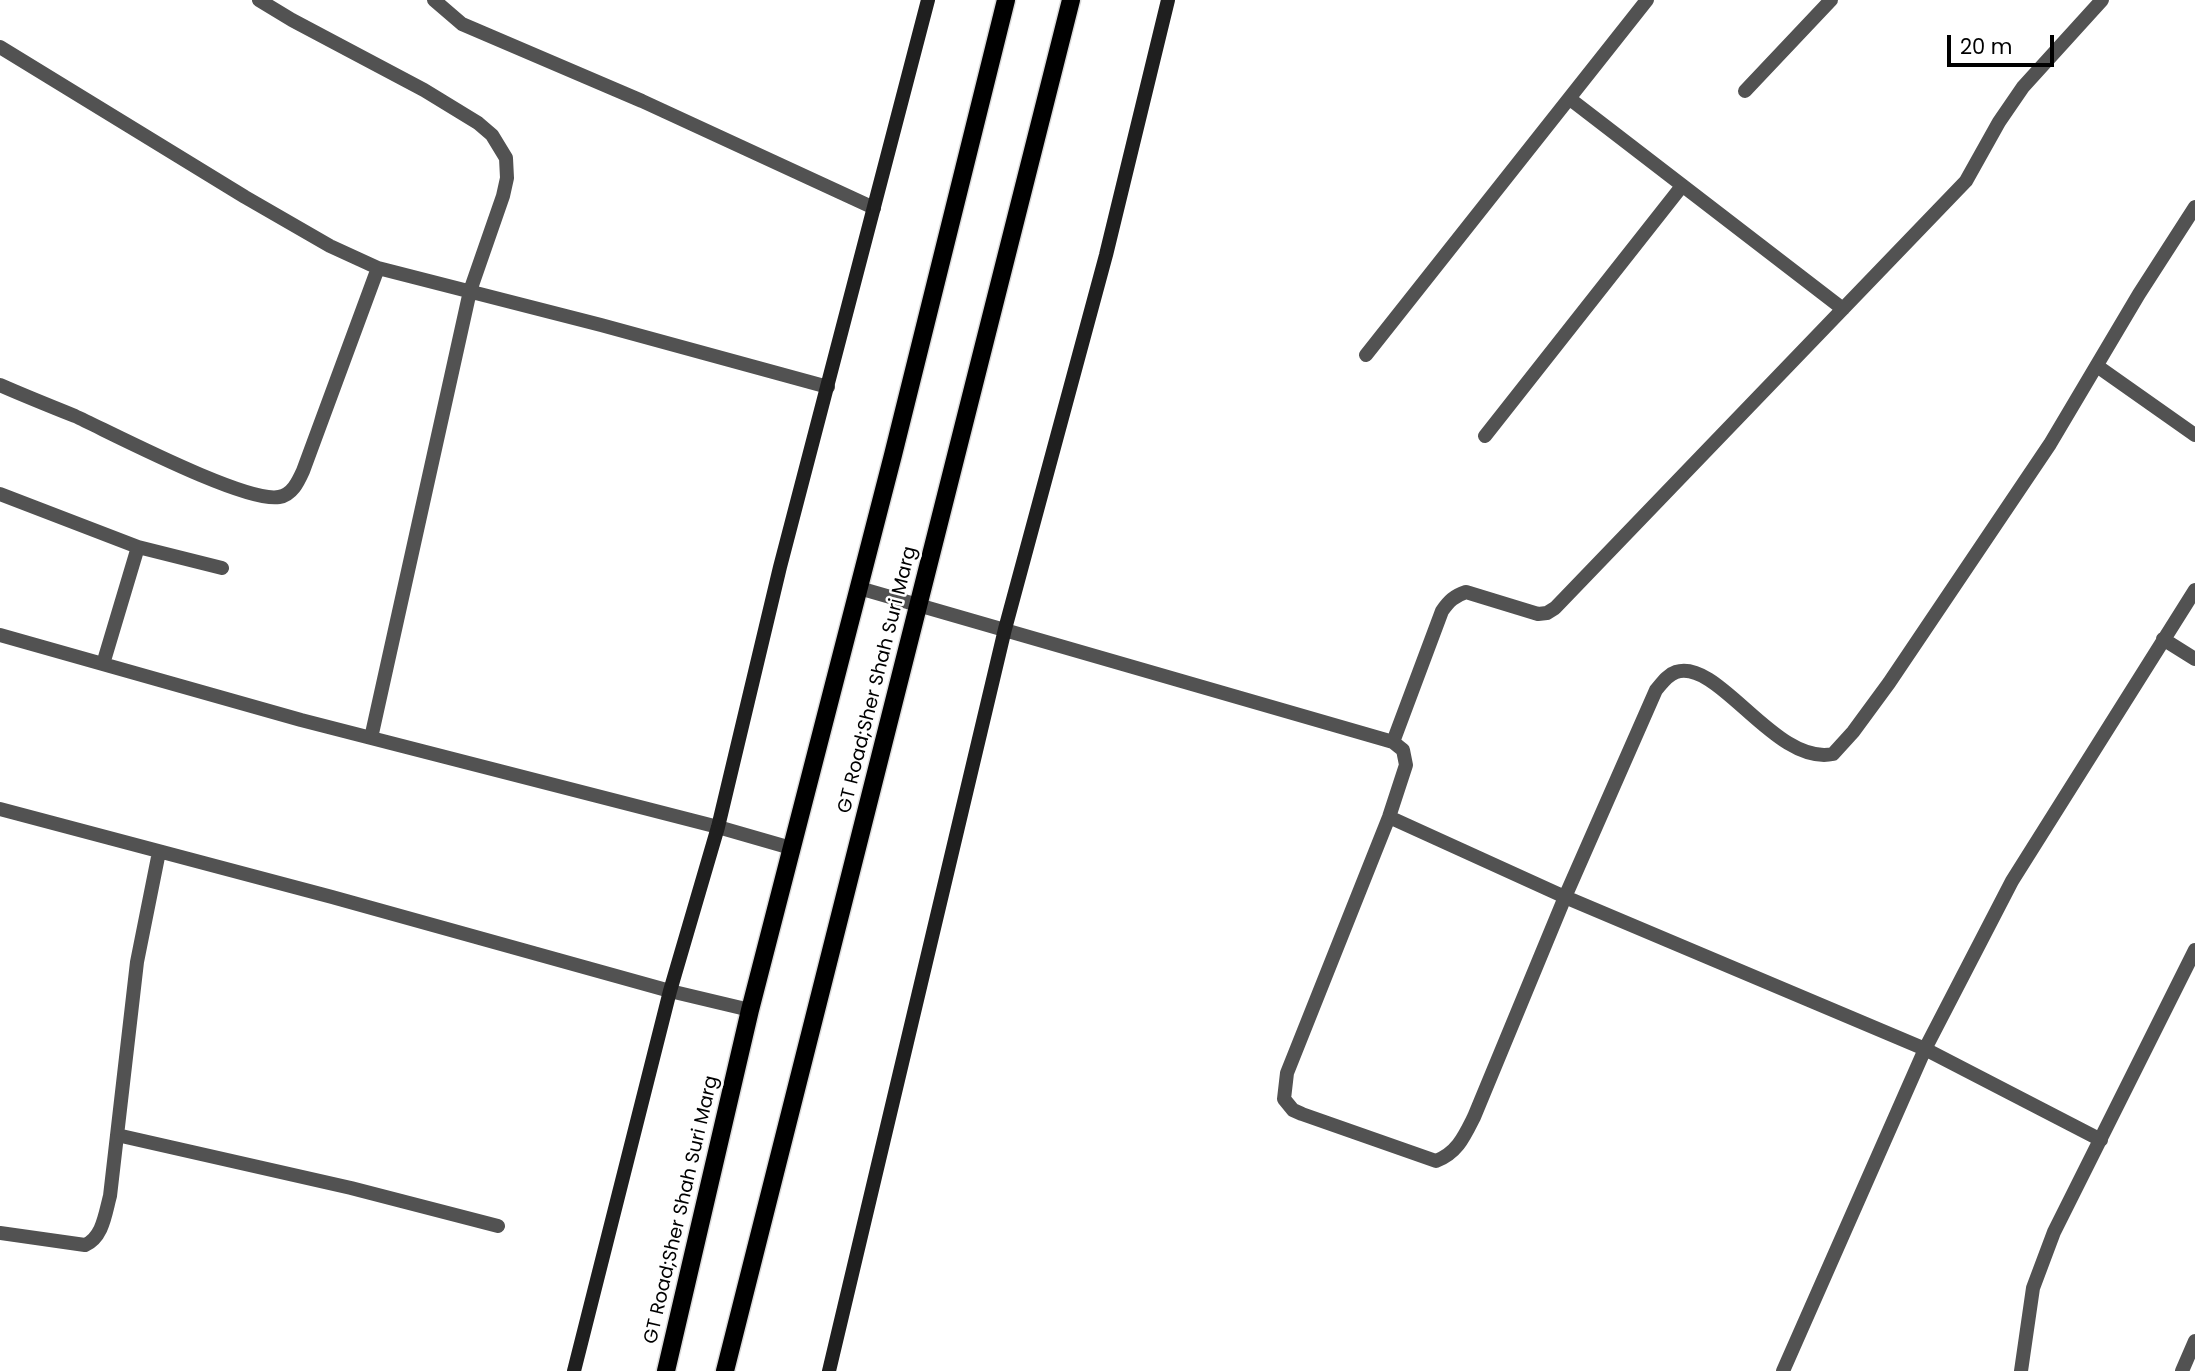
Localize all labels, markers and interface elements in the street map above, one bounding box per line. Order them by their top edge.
scale bar [1950,21,2057,65]
text: 20 m [1960,32,2013,61]
street label: GT Road;Sher Shah Suri Marg [834,544,922,816]
street label: GT Road;Sher Shah Suri Marg [640,1074,724,1346]

